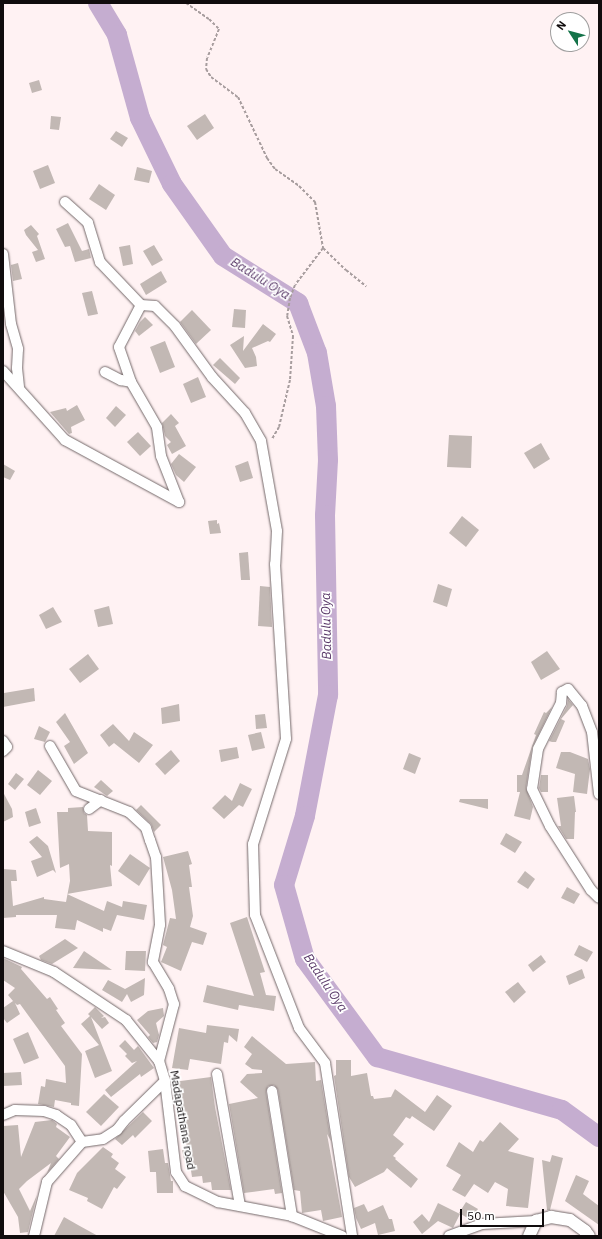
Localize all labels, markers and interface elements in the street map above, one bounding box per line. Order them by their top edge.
north arrow [550,12,590,52]
text: N [553,18,569,33]
water label: Badulu Oya [227,255,293,303]
water label: Badulu Oya [319,592,335,660]
water label: Badulu Oya [300,951,350,1015]
street label: Madapathana road [167,1069,199,1171]
scale bar [462,1201,546,1227]
text: 50 m [467,1208,495,1223]

